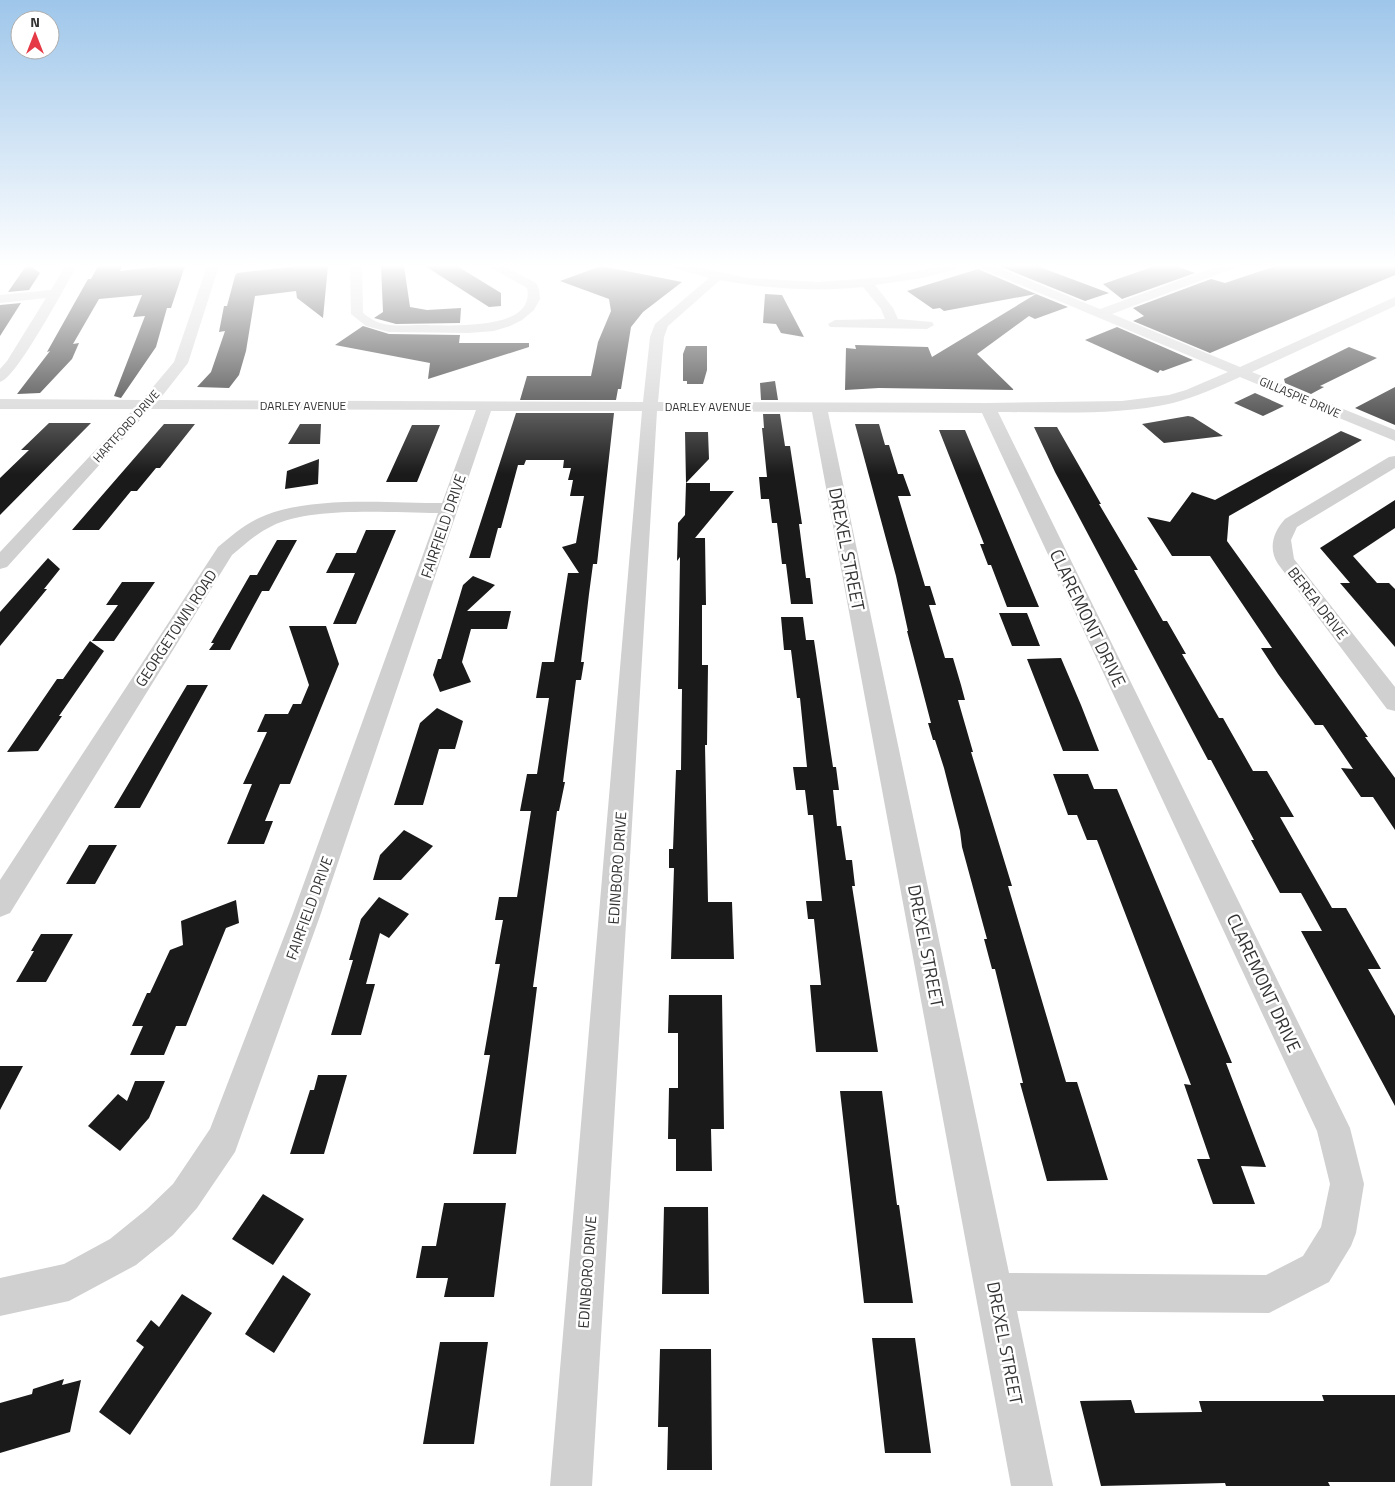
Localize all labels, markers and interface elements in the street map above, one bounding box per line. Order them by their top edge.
north arrow [10,10,60,60]
text: N [30,11,40,32]
street label: GILLASPIE DRIVE [1256,371,1344,423]
street label: HARTFORD DRIVE [88,385,164,467]
street label: DARLEY AVENUE [260,396,347,415]
street label: DARLEY AVENUE [665,397,752,416]
street label: FAIRFIELD DRIVE [414,471,472,581]
street label: DREXEL STREET [822,485,872,613]
street label: CLAREMONT DRIVE [1043,545,1133,692]
street label: BEREA DRIVE [1282,562,1354,644]
street label: GEORGETOWN ROAD [129,565,223,691]
street label: EDINBORO DRIVE [602,811,632,925]
street label: FAIRFIELD DRIVE [280,853,338,963]
street label: DREXEL STREET [901,882,951,1010]
street label: CLAREMONT DRIVE [1220,909,1308,1057]
street label: EDINBORO DRIVE [572,1215,602,1329]
street label: DREXEL STREET [980,1279,1030,1407]

